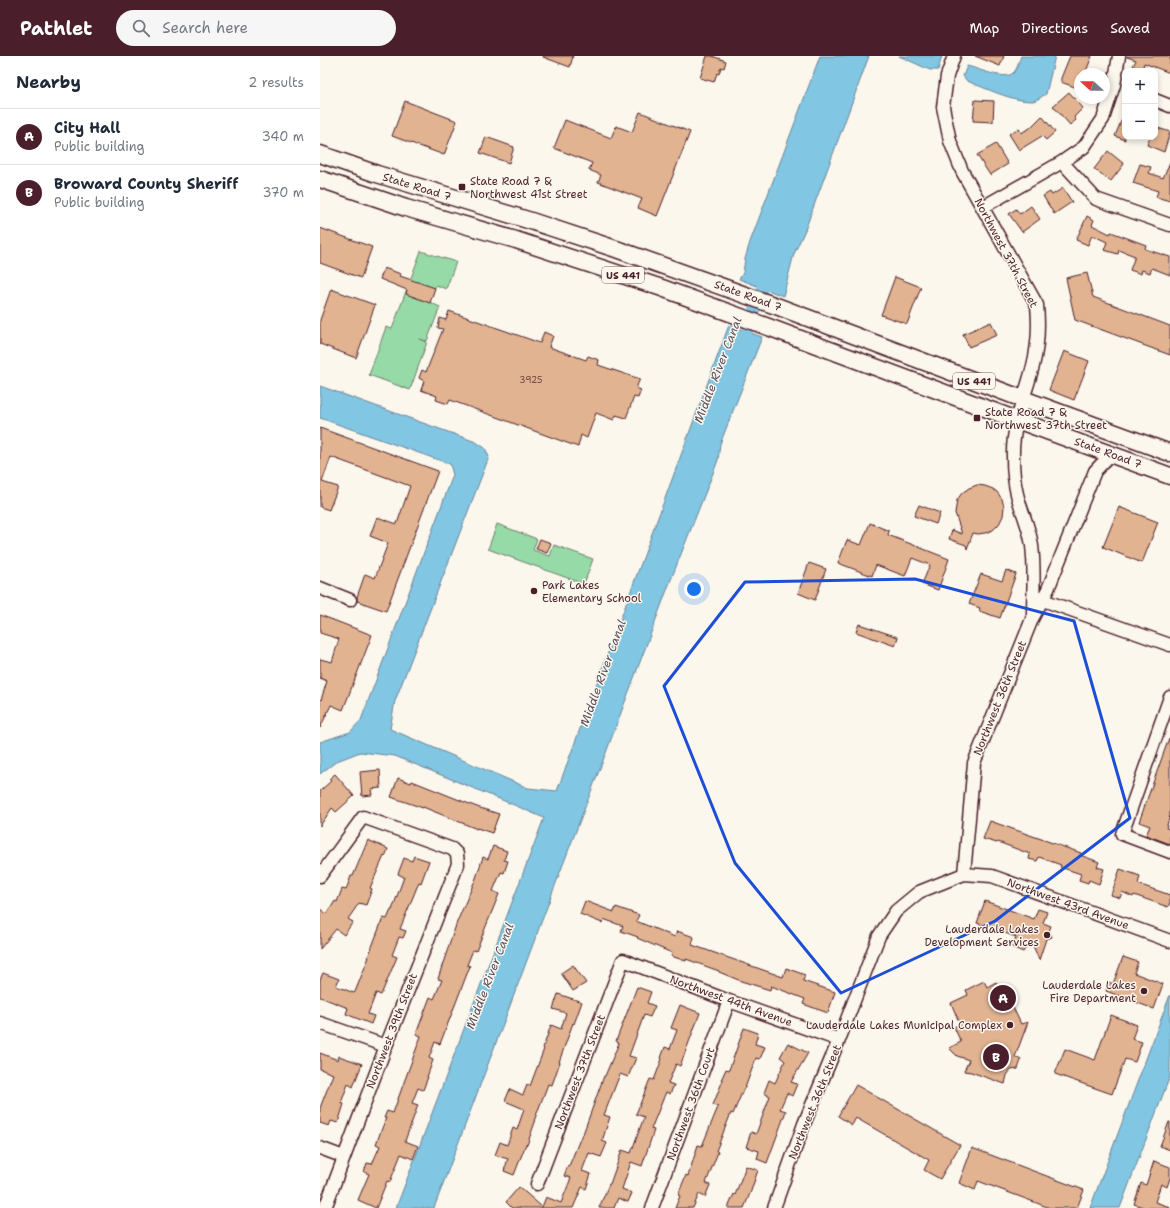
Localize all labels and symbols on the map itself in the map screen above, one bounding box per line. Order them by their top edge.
north arrow [1074,68,1110,104]
street label: State Road 7 [381,169,453,205]
place label: State Road 7 & Northwest 41st Street [470,174,588,202]
marker: State Road 7 & Northwest 41st Street [457,182,467,192]
street label: Northwest 37th Street [971,196,1041,311]
road number: US 441 [602,267,644,283]
street label: State Road 7 [712,277,784,315]
water label: Middle River Canal [690,314,746,425]
road number: US 441 [953,373,995,389]
house number: 3925 [519,374,543,386]
place label: State Road 7 & Northwest 37th Street [985,405,1107,433]
marker: State Road 7 & Northwest 37th Street [972,413,982,423]
street label: State Road 7 [1072,434,1144,472]
place label: Park Lakes Elementary School [542,578,642,606]
your location [684,579,704,599]
marker: Park Lakes Elementary School [529,586,539,596]
water label: Middle River Canal [576,617,630,729]
street label: Northwest 36th Street [970,638,1030,758]
street label: Northwest 43rd Avenue [1005,875,1131,933]
water label: Middle River Canal [462,920,518,1031]
place label: Lauderdale Lakes Development Services [924,922,1039,950]
marker: Lauderdale Lakes Development Services [1042,930,1052,940]
street label: Northwest 39th Street [363,971,421,1091]
street label: Northwest 44th Avenue [668,972,794,1030]
place label: Lauderdale Lakes Fire Department [1042,978,1136,1006]
pin: A [990,983,1016,1013]
marker: Lauderdale Lakes Fire Department [1139,986,1149,996]
street label: Northwest 37th Street [551,1012,609,1132]
place label: Lauderdale Lakes Municipal Complex [806,1018,1002,1033]
marker: Lauderdale Lakes Municipal Complex [1005,1020,1015,1030]
street label: Northwest 36th Street [785,1042,845,1162]
pin: B [983,1042,1009,1072]
street label: Northwest 36th Court [664,1045,719,1163]

